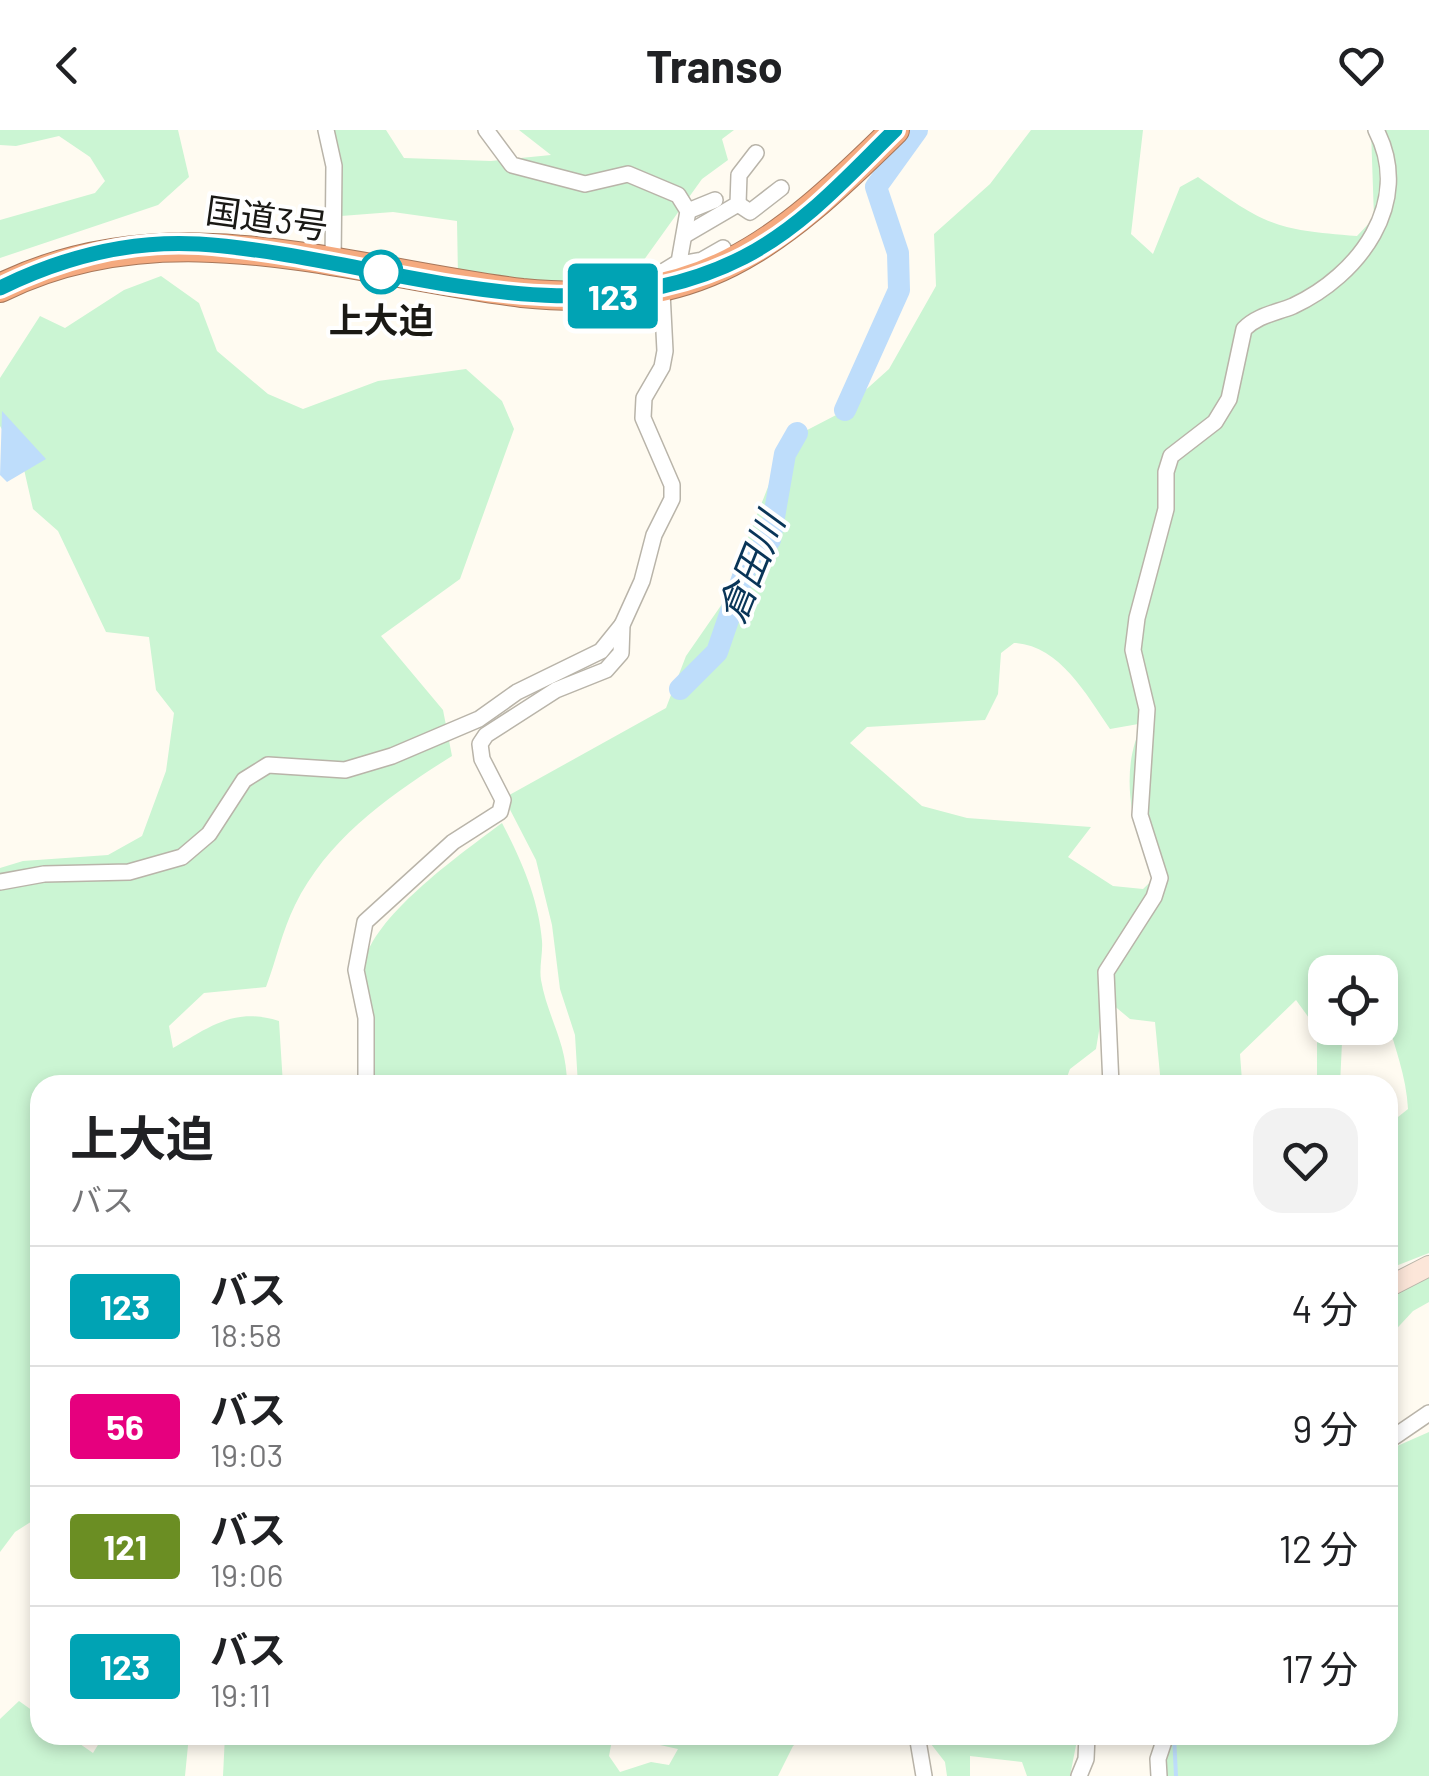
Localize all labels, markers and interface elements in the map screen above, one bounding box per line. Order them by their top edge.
icon: back [40,38,95,93]
text: Transo [646,38,783,92]
icon: heart [1334,38,1389,93]
street label: 国道3号 [203,188,331,246]
marker: 上大迫 [360,251,402,293]
line badge: 123 [556,264,670,328]
text: 123 [588,275,638,317]
place label: 上大迫 [328,298,434,340]
water label: 倉田川 [707,502,794,628]
map controls [1308,955,1398,1045]
button: locate [1308,955,1398,1045]
text: 上大迫 [70,1108,214,1166]
button: heart [1253,1108,1358,1213]
text: バス [70,1180,134,1218]
text: バス [210,1266,286,1312]
text: 123 [100,1285,150,1327]
text: 4 分 [1291,1285,1358,1331]
text: 18:58 [210,1315,282,1353]
text: バス [210,1386,286,1432]
text: 56 [106,1405,144,1447]
text: 9 分 [1293,1405,1358,1451]
text: 19:03 [210,1435,283,1473]
text: バス [210,1506,286,1552]
text: 121 [103,1525,147,1567]
text: 12 分 [1279,1525,1358,1571]
text: 19:06 [210,1555,283,1593]
text: バス [210,1626,286,1672]
text: 123 [100,1645,150,1687]
text: 17 分 [1281,1645,1358,1691]
text: 19:11 [210,1675,271,1713]

